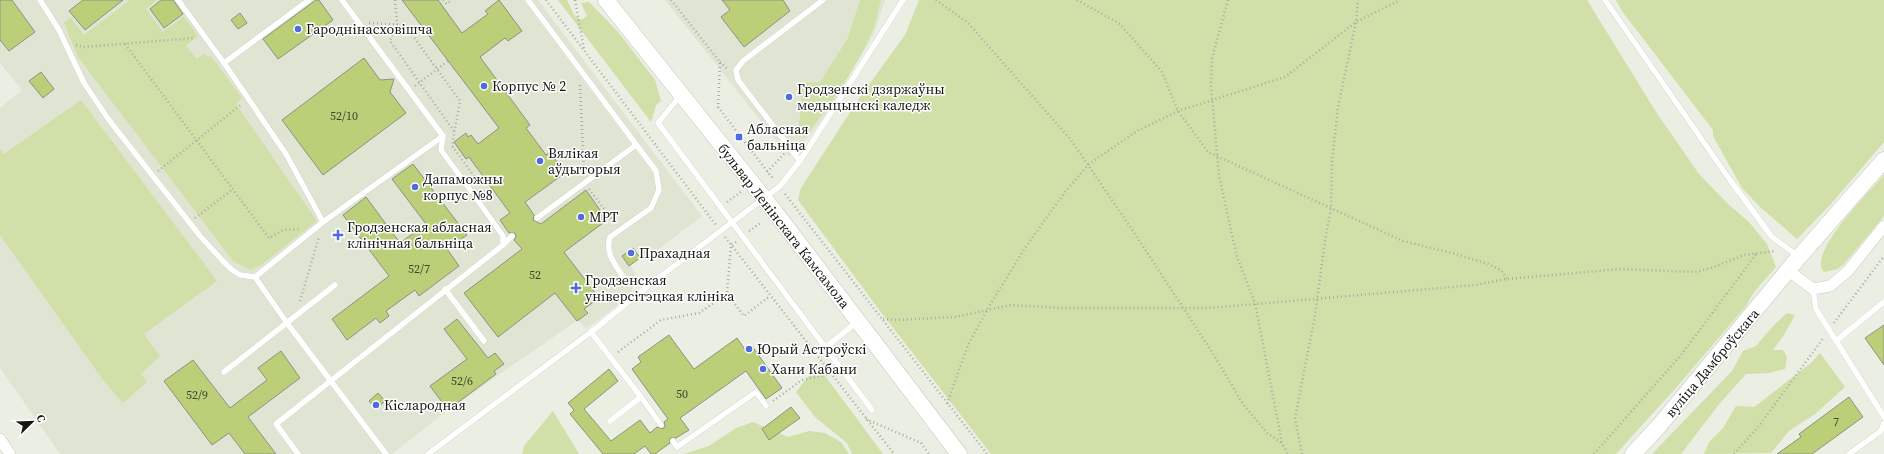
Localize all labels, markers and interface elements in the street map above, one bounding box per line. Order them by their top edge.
place label: Гароднінасховішча [306,19,433,39]
marker: Гароднінасховішча [293,24,303,34]
place label: Корпус № 2 [492,76,566,96]
place label: Гродзенскі дзяржаўны медыцынскі каледж [797,79,945,115]
marker: Корпус № 2 [479,81,489,91]
marker: Гродзенскі дзяржаўны медыцынскі каледж [784,92,794,102]
house number: 52/10 [330,108,358,124]
place label: Абласная бальніца [747,119,809,155]
marker: Абласная бальніца [734,132,744,142]
street label: бульвар Ленінскага Камсамола [713,139,855,313]
place label: Вялікая аўдыторыя [548,143,621,179]
marker: Вялікая аўдыторыя [535,156,545,166]
place label: Дапаможны корпус №8 [423,169,503,205]
marker: Дапаможны корпус №8 [410,182,420,192]
place label: МРТ [589,207,619,227]
marker: МРТ [576,212,586,222]
place label: Гродзенская абласная клінічная бальніца [347,217,492,253]
marker: Гродзенская абласная клінічная бальніца [332,229,344,241]
place label: Прахадная [639,243,710,263]
marker: Прахадная [626,248,636,258]
house number: 52/7 [408,261,430,277]
house number: 52 [529,267,541,283]
place label: Гродзенская універсітэцкая клініка [585,270,735,306]
marker: Гродзенская універсітэцкая клініка [570,282,582,294]
street label: вуліца Дамброўскага [1660,304,1764,422]
place label: Юрый Астроўскі [757,339,866,359]
marker: Юрый Астроўскі [744,344,754,354]
place label: Хани Кабани [771,359,857,379]
marker: Хани Кабани [758,364,768,374]
house number: 52/6 [451,373,473,389]
house number: 50 [676,386,688,402]
house number: 52/9 [186,387,208,403]
place label: Кіслародная [384,395,466,415]
marker: Кіслародная [371,400,381,410]
north arrow [12,402,52,442]
text: С [33,412,49,425]
house number: 7 [1833,414,1839,430]

